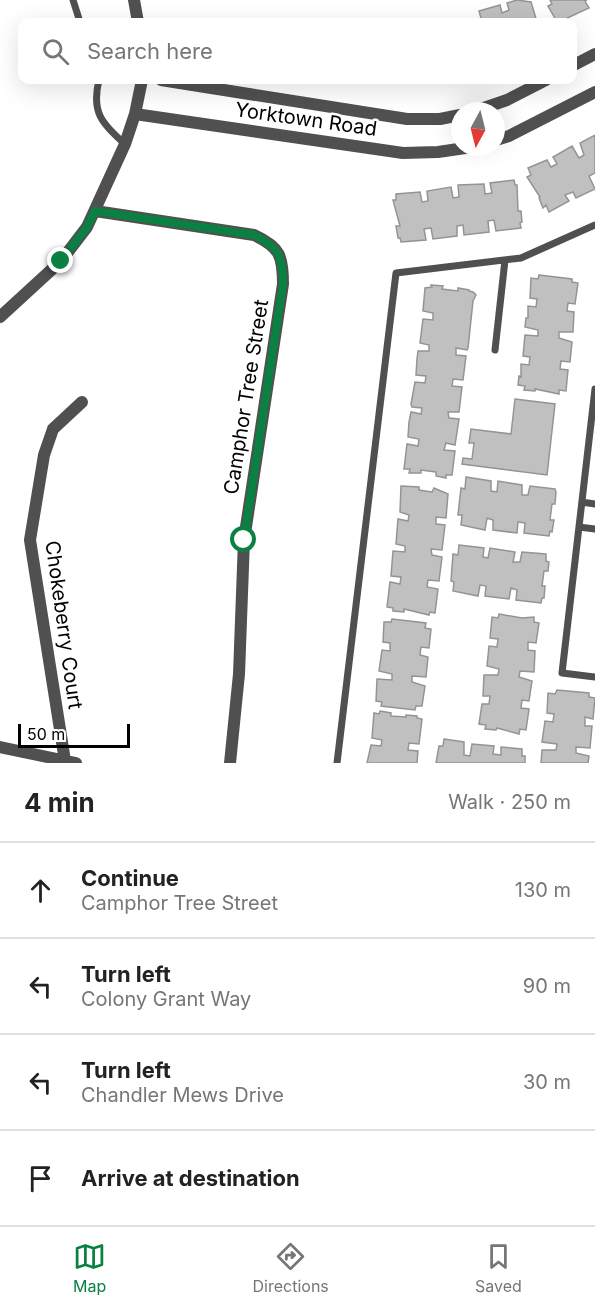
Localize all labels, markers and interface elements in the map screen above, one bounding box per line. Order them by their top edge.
search box [18,18,577,84]
icon: search [39,35,72,68]
text: Search here [87,38,213,64]
street label: Yorktown Road [234,97,378,141]
north arrow [451,102,505,156]
route end [47,247,73,273]
street label: Camphor Tree Street [219,297,273,496]
route start [230,526,256,552]
street label: Chokeberry Court [40,539,88,711]
scale bar [18,721,130,748]
text: 50 m [27,724,65,744]
text: 4 min [24,787,95,818]
text: Walk · 250 m [448,790,571,814]
text: Continue [81,865,179,891]
icon: ahead [24,874,57,907]
text: 130 m [515,878,571,902]
text: Camphor Tree Street [81,891,278,915]
text: Turn left [81,961,171,987]
icon: left [24,970,57,1003]
text: 90 m [523,974,571,998]
text: Colony Grant Way [81,987,251,1011]
text: Turn left [81,1057,171,1083]
icon: left [24,1066,57,1099]
text: 30 m [523,1070,571,1094]
text: Chandler Mews Drive [81,1083,284,1107]
icon: arrive [24,1162,57,1195]
text: Arrive at destination [81,1165,300,1191]
tab: Map [73,1240,106,1296]
tab: Directions [253,1240,329,1296]
tab: Saved [475,1240,522,1296]

